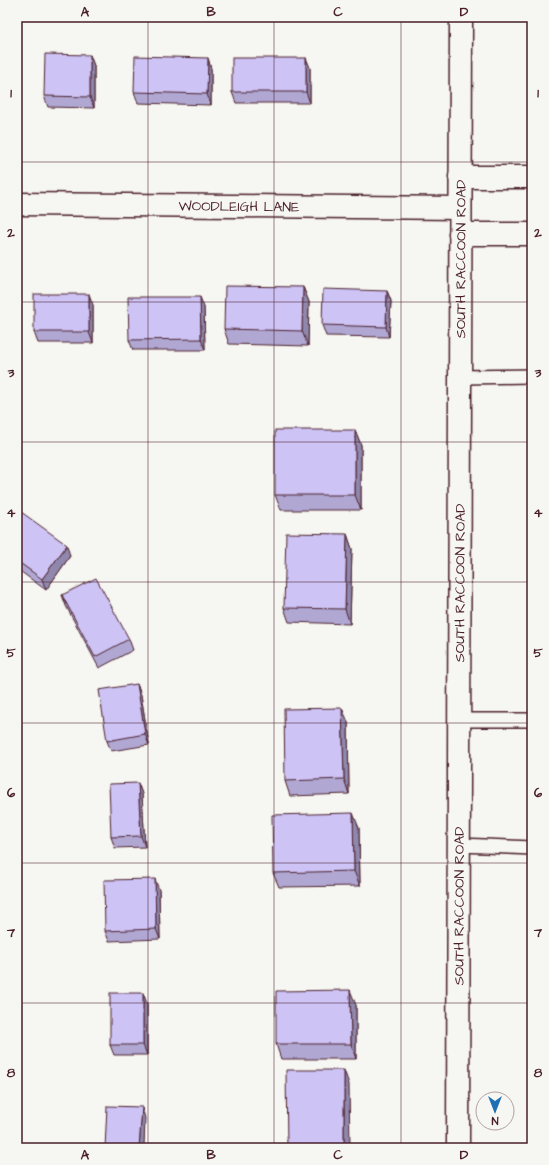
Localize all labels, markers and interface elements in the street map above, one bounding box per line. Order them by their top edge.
text: A [81,3,90,21]
text: B [206,3,216,21]
text: C [333,3,343,21]
text: D [460,3,469,21]
text: 1 [10,84,12,102]
text: 1 [537,84,539,102]
street label: SOUTH RACCOON ROAD [451,180,472,338]
street label: WOODLEIGH LANE [179,196,300,218]
text: 2 [6,224,15,242]
text: 2 [533,224,542,242]
text: 3 [7,364,15,382]
text: 3 [534,364,542,382]
text: 4 [7,504,16,522]
street label: SOUTH RACCOON ROAD [450,504,471,662]
text: 4 [534,504,543,522]
text: 5 [6,644,16,662]
text: 5 [533,644,543,662]
text: 6 [7,784,16,802]
text: 6 [534,784,543,802]
street label: SOUTH RACCOON ROAD [449,827,470,985]
text: 7 [6,924,16,942]
text: 7 [533,924,543,942]
text: 8 [7,1064,16,1082]
text: 8 [534,1064,543,1082]
north arrow [475,1091,515,1131]
text: N [491,1113,498,1128]
text: A [81,1146,90,1164]
text: B [206,1146,216,1164]
text: C [333,1146,343,1164]
text: D [460,1146,469,1164]

